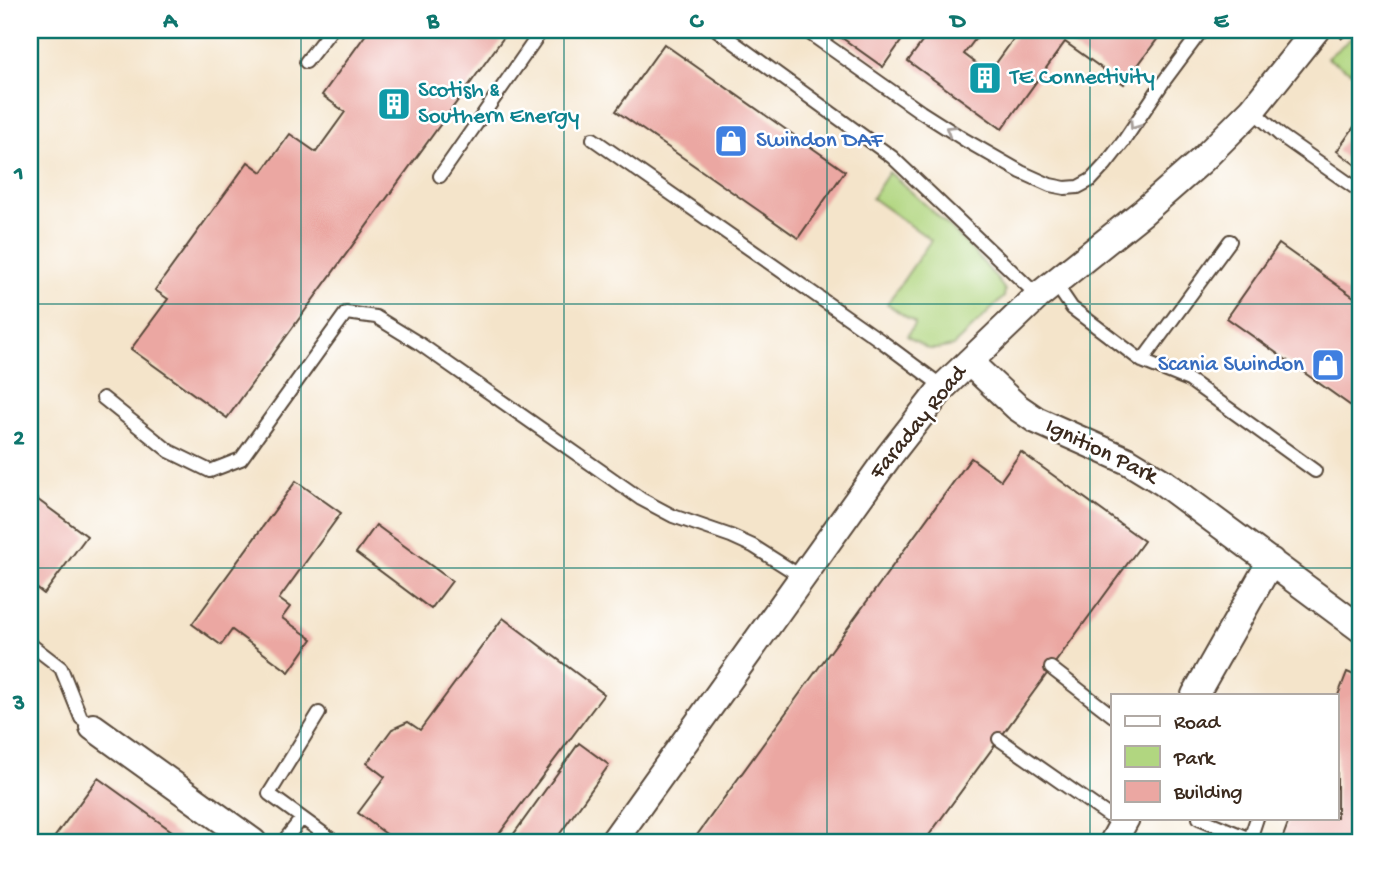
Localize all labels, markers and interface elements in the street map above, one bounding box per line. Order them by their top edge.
text: A [162,9,178,36]
text: B [426,9,440,36]
text: C [690,9,705,36]
text: D [949,9,967,36]
text: E [1214,9,1230,36]
building icon: TE Connectivity [966,59,1004,97]
place label: TE Connectivity [1008,65,1155,92]
place label: Scotish & Southern Energy [418,78,579,131]
building icon: Scotish & Southern Energy [375,85,413,123]
one-way arrow [1130,118,1143,131]
shop icon: Swindon DAF [712,122,750,160]
one-way arrow [944,126,957,139]
place label: Swindon DAF [756,128,884,155]
text: 1 [13,161,24,188]
shop icon: Scania Swindon [1309,346,1347,384]
place label: Scania Swindon [1158,352,1304,379]
street label: Faraday Road [864,359,974,486]
street label: Ignition Park [1041,413,1164,492]
text: 2 [13,426,25,453]
text: 3 [12,691,25,718]
legend [1111,694,1338,820]
text: Road [1174,712,1222,737]
text: Park [1173,748,1217,773]
text: Building [1173,782,1243,807]

